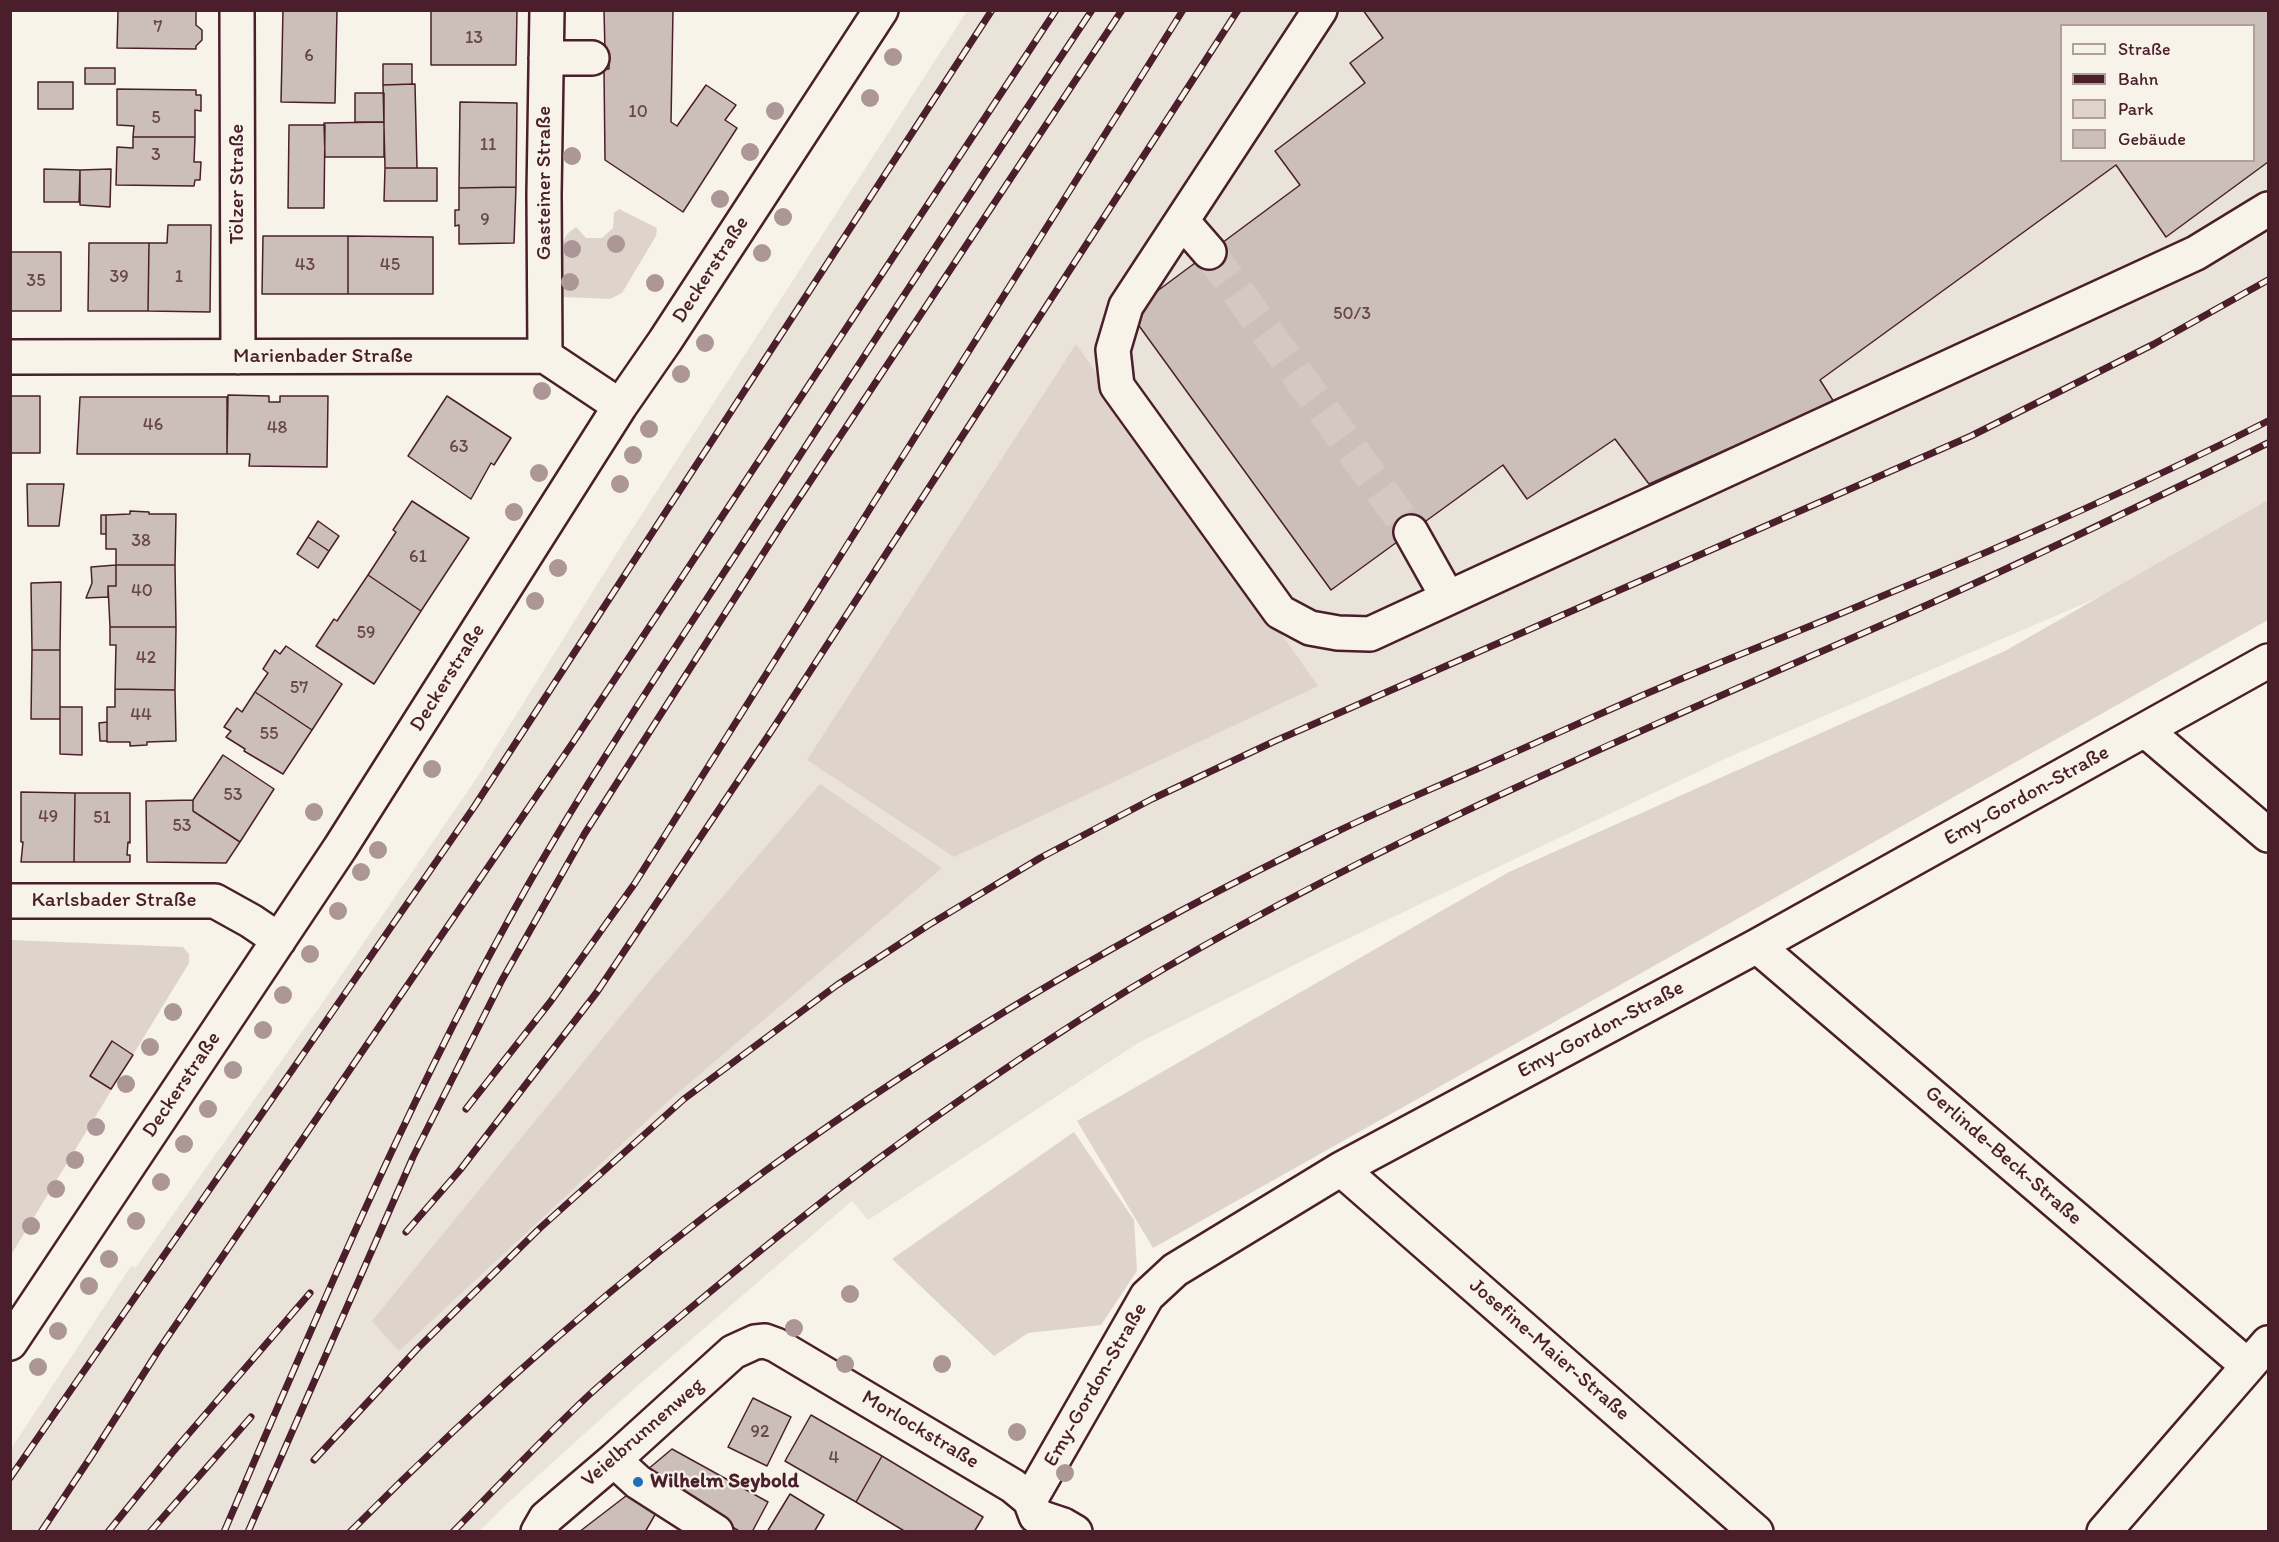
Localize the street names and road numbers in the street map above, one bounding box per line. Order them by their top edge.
street label: Gasteiner Straße [532,106,558,260]
street label: Tölzer Straße [225,124,251,244]
street label: Deckerstraße [667,212,755,328]
street label: Marienbader Straße [233,344,413,370]
street label: Deckerstraße [405,620,491,736]
street label: Emy-Gordon-Straße [1940,740,2114,852]
street label: Karlsbader Straße [31,888,197,914]
street label: Emy-Gordon-Straße [1514,975,1688,1085]
street label: Deckerstraße [137,1027,227,1143]
street label: Gerlinde-Beck-Straße [1919,1081,2087,1231]
street label: Josefine-Maier-Straße [1464,1273,1634,1427]
street label: Emy-Gordon-Straße [1039,1299,1153,1471]
street label: Veielbrunnenweg [577,1373,709,1493]
street label: Morlockstraße [857,1385,983,1475]

